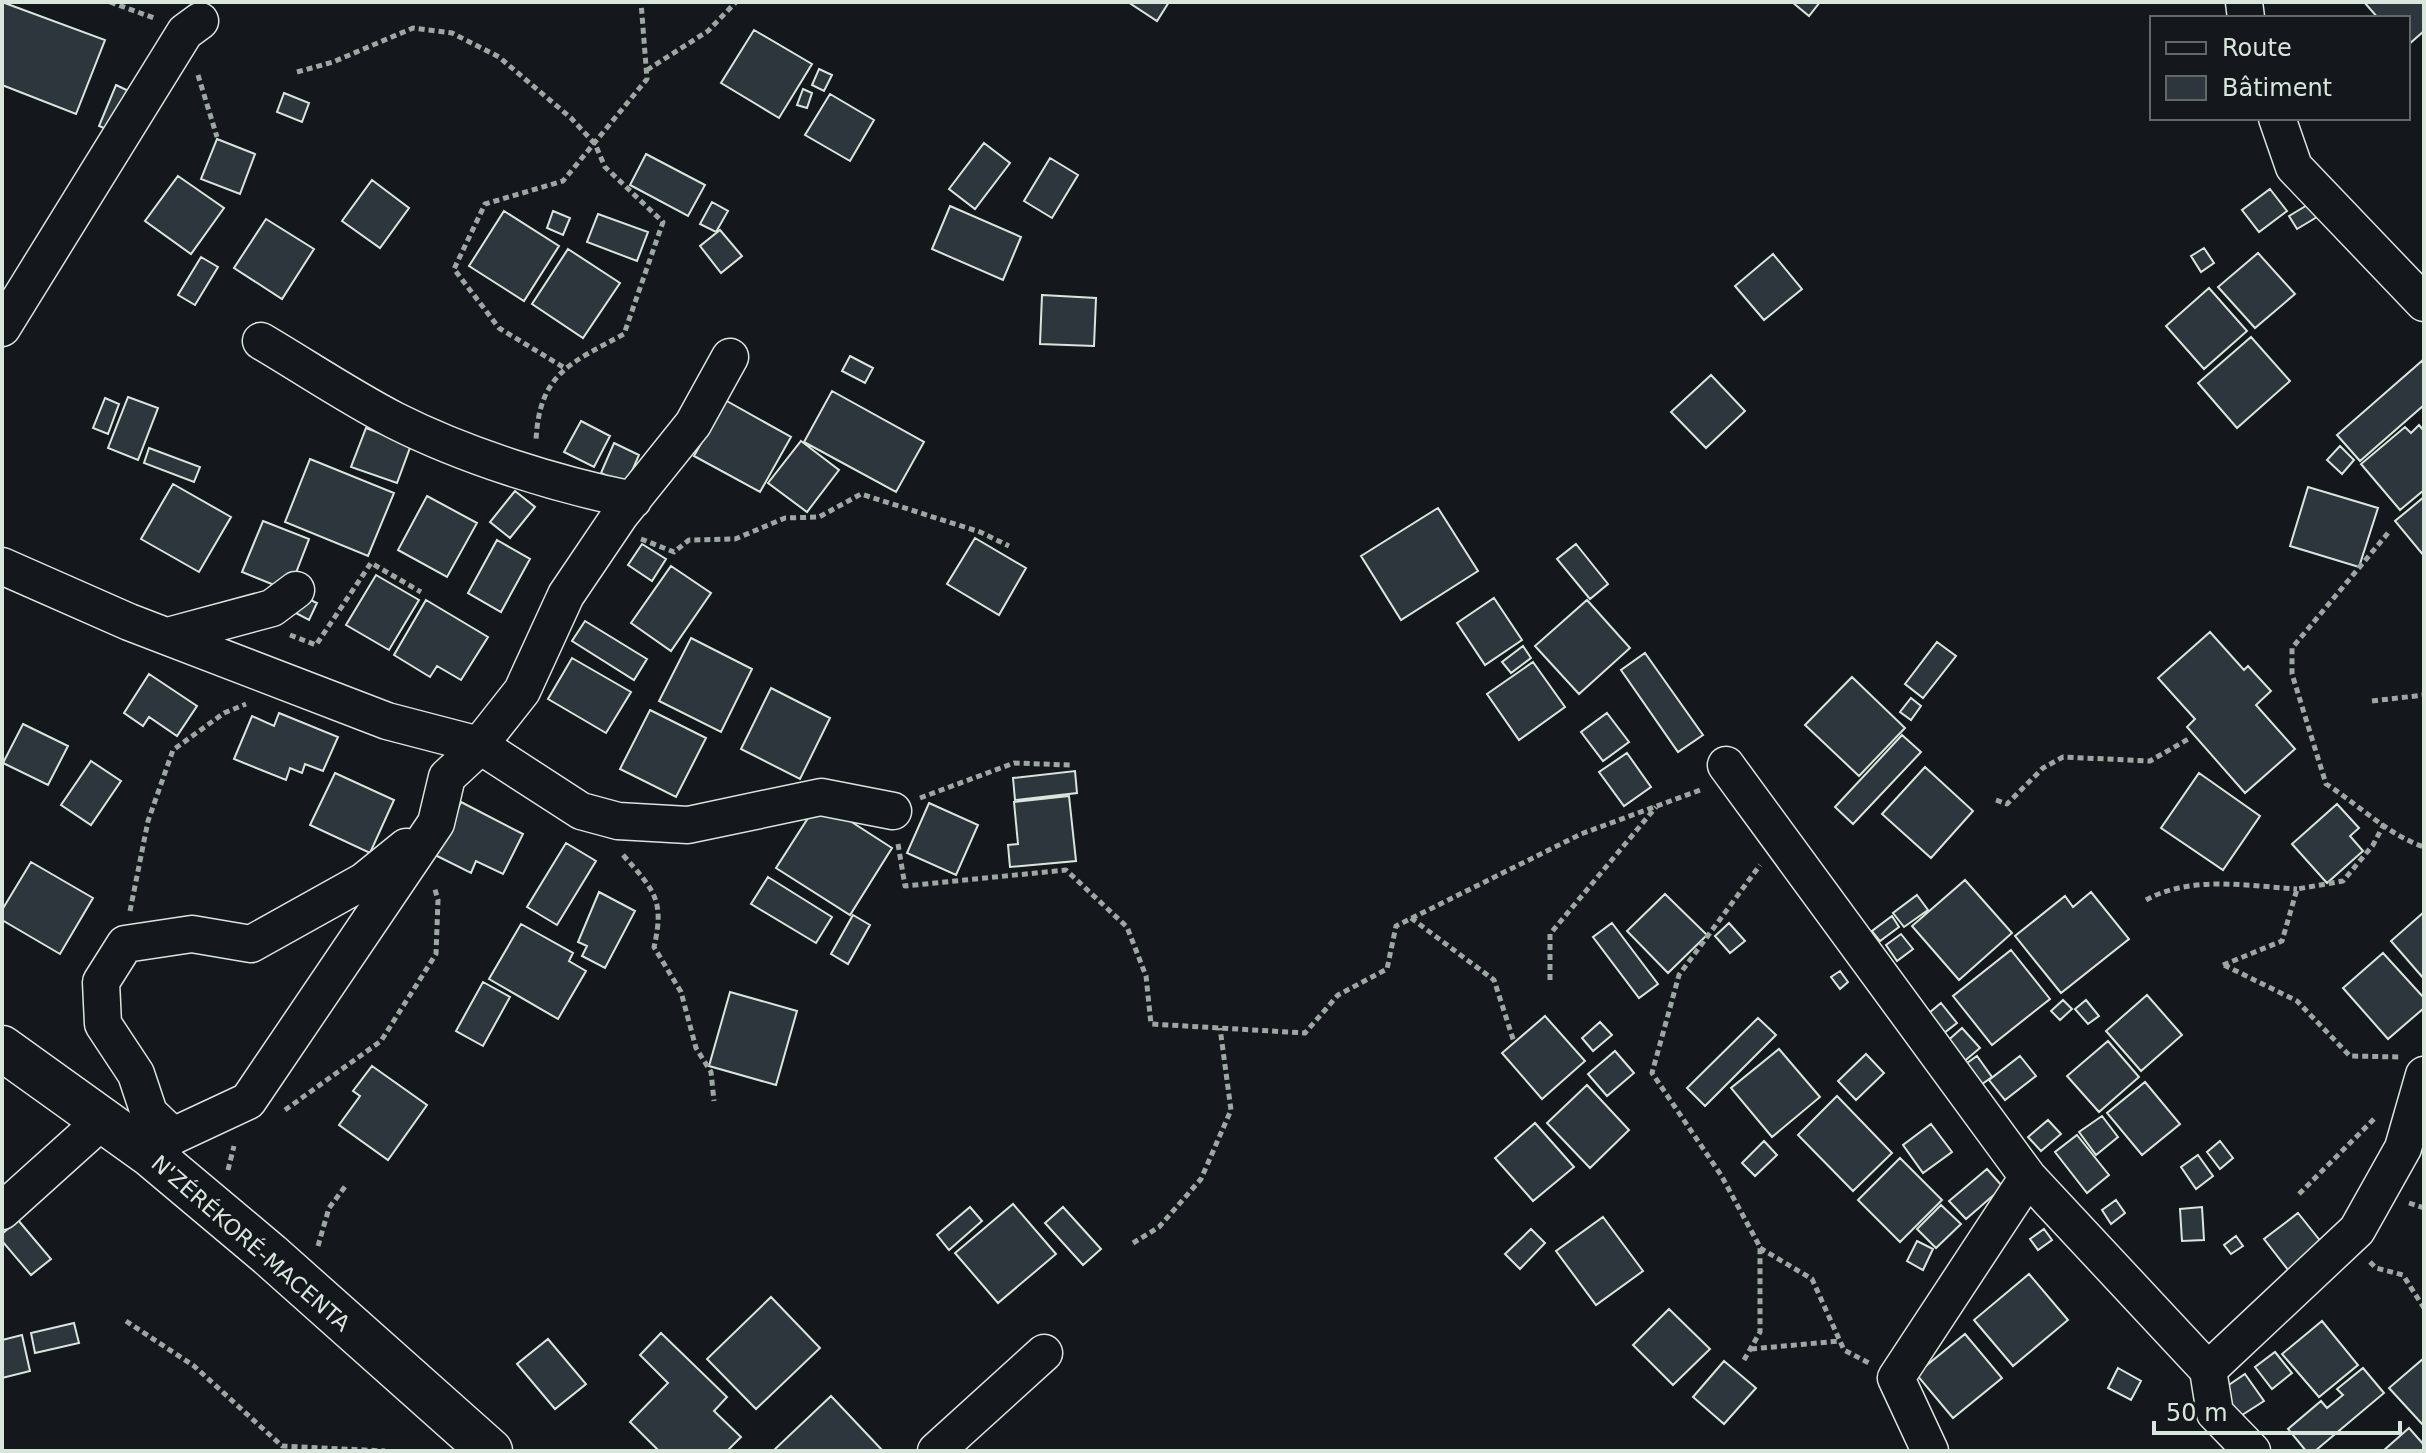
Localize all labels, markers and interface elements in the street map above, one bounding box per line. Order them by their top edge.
legend [2150,16,2410,120]
text: Route [2222,34,2292,62]
text: Bâtiment [2222,74,2332,102]
street label: N'ZÉRÉKORÉ-MACENTA [146,1150,355,1336]
scale bar [2154,1385,2400,1435]
text: 50 m [2166,1399,2228,1427]

